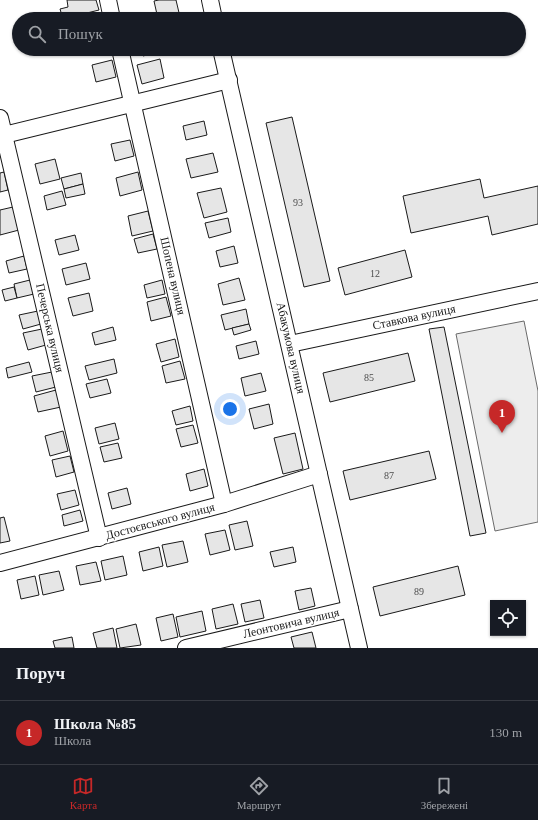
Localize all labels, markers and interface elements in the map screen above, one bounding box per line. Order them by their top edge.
search box [12,12,526,56]
icon: search [26,23,48,45]
text: Пошук [58,26,103,42]
house number: 93 [293,197,303,208]
street label: Шопена вулиця [157,236,189,317]
house number: 12 [370,268,380,279]
street label: Печерська вулиця [33,282,67,374]
street label: Абакумова вулиця [274,301,308,396]
street label: Ставкова вулиця [371,301,457,333]
house number: 85 [364,372,374,383]
your location [220,399,240,419]
pin: 1 [489,400,515,433]
house number: 87 [384,470,394,481]
street label: Достоєвського вулиця [104,500,217,542]
house number: 89 [414,586,424,597]
map controls [490,600,526,636]
button: locate [490,600,526,636]
street label: Леонтовича вулиця [241,605,341,641]
text: Поруч [16,664,65,683]
text: Школа №85 [54,716,136,732]
text: 1 [26,725,32,740]
text: 130 m [489,725,522,740]
text: Школа [54,733,91,748]
tab: Карта [70,775,97,811]
tab: Маршрут [237,775,281,811]
tab: Збережені [421,775,468,811]

